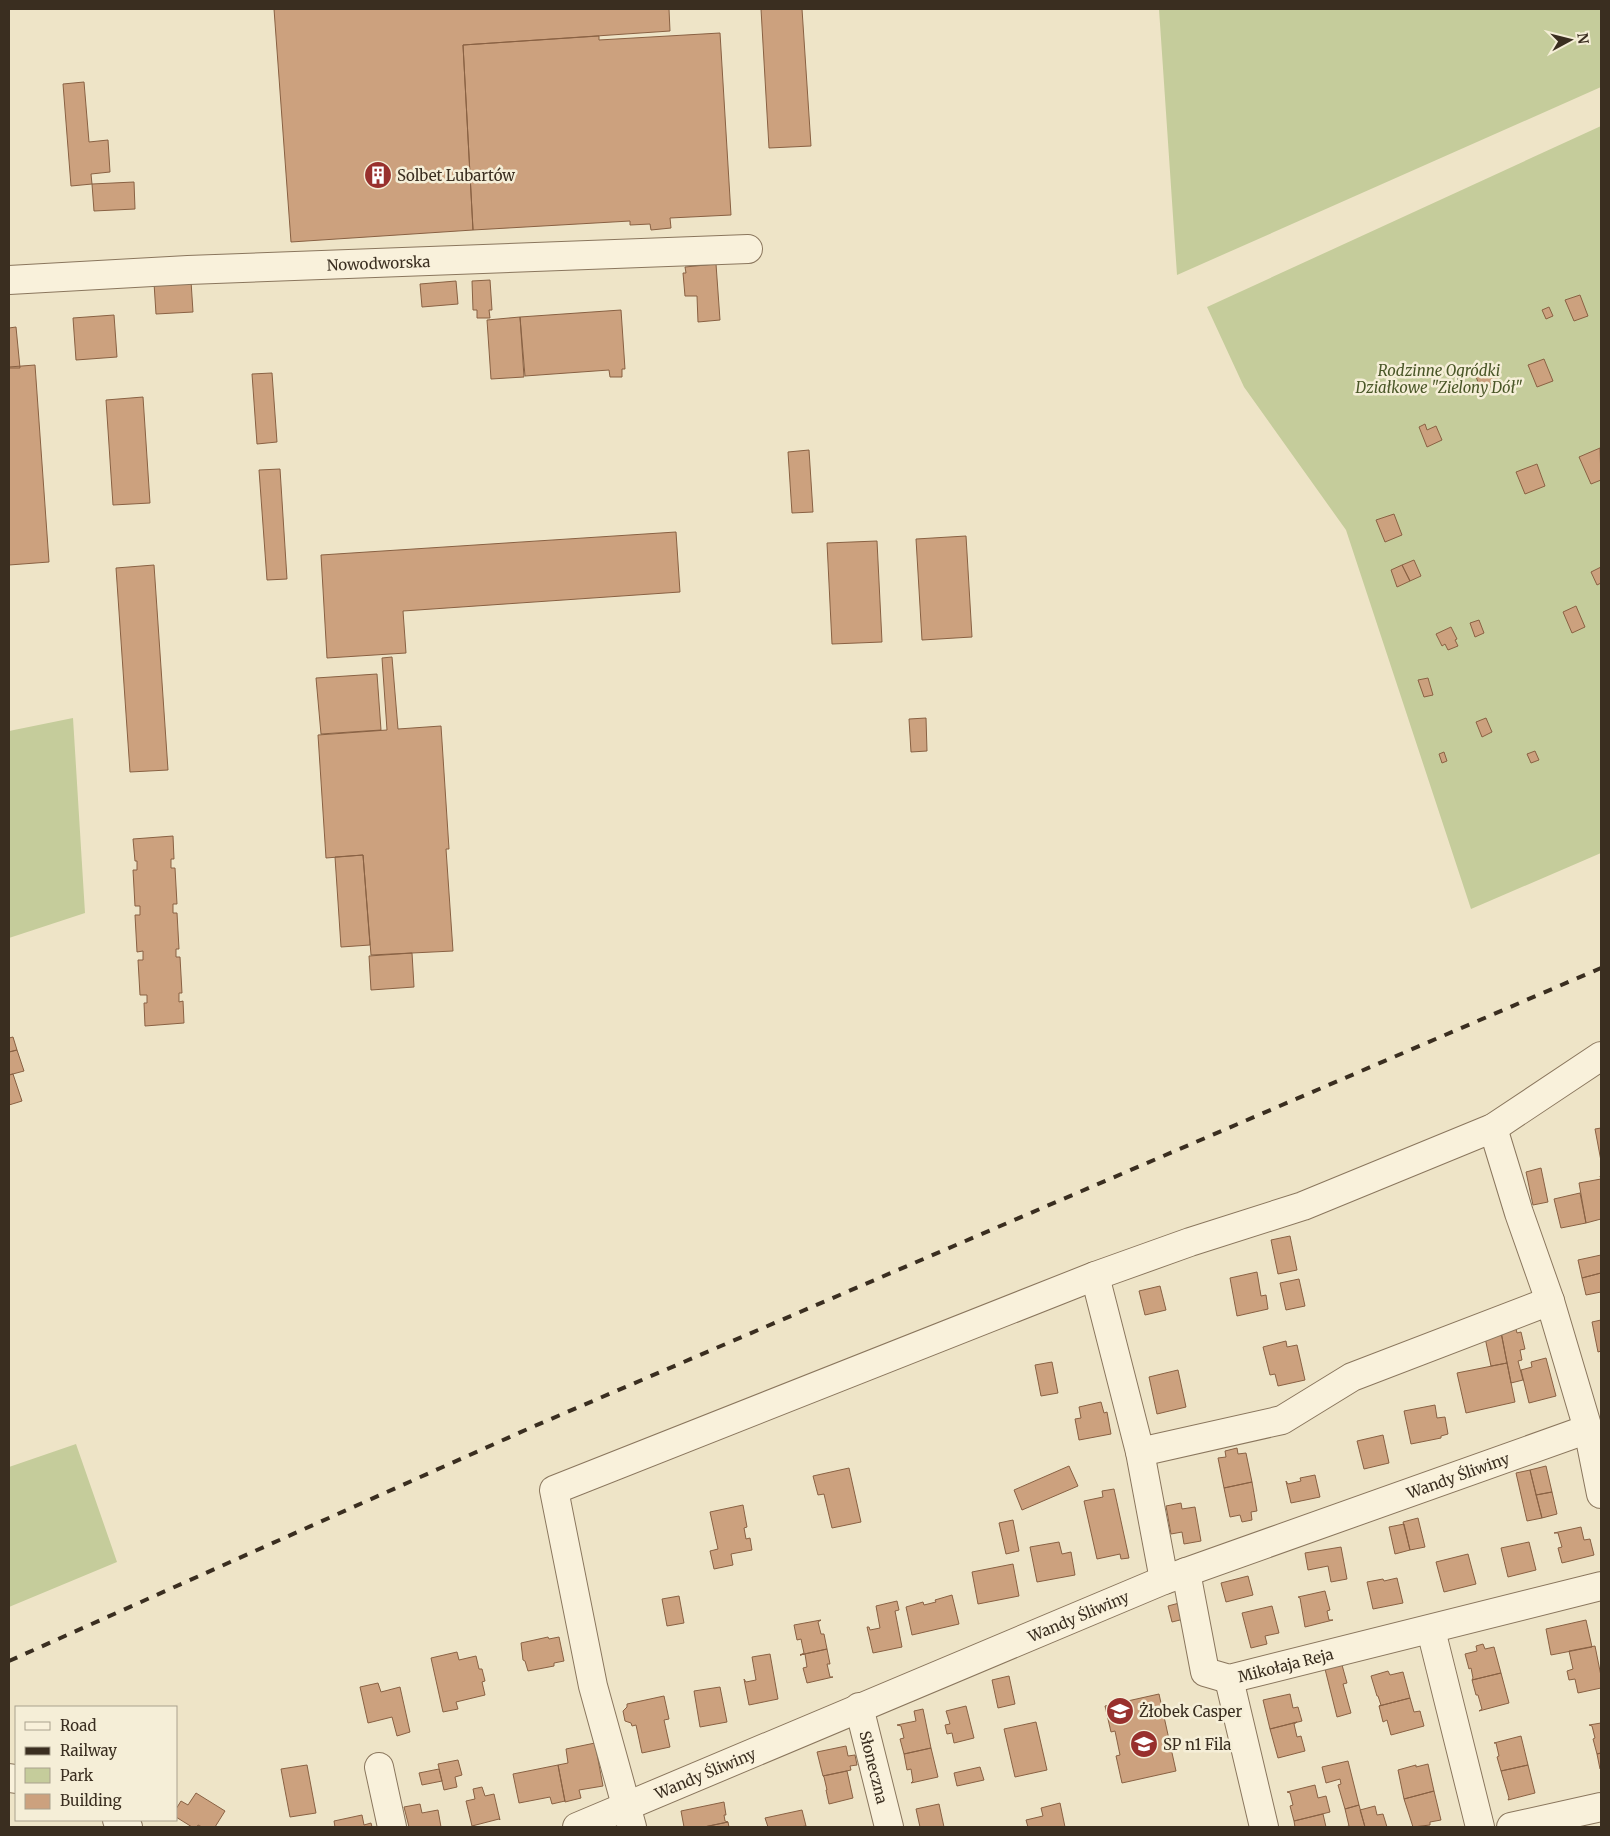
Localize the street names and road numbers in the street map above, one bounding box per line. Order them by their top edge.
street label: Nowodworska [326,251,431,274]
street label: Wandy Śliwiny [1403,1448,1512,1503]
street label: Wandy Śliwiny [1024,1586,1132,1646]
street label: Mikołaja Reja [1236,1644,1335,1686]
street label: Słoneczna [856,1729,892,1806]
street label: Wandy Śliwiny [651,1743,759,1803]

